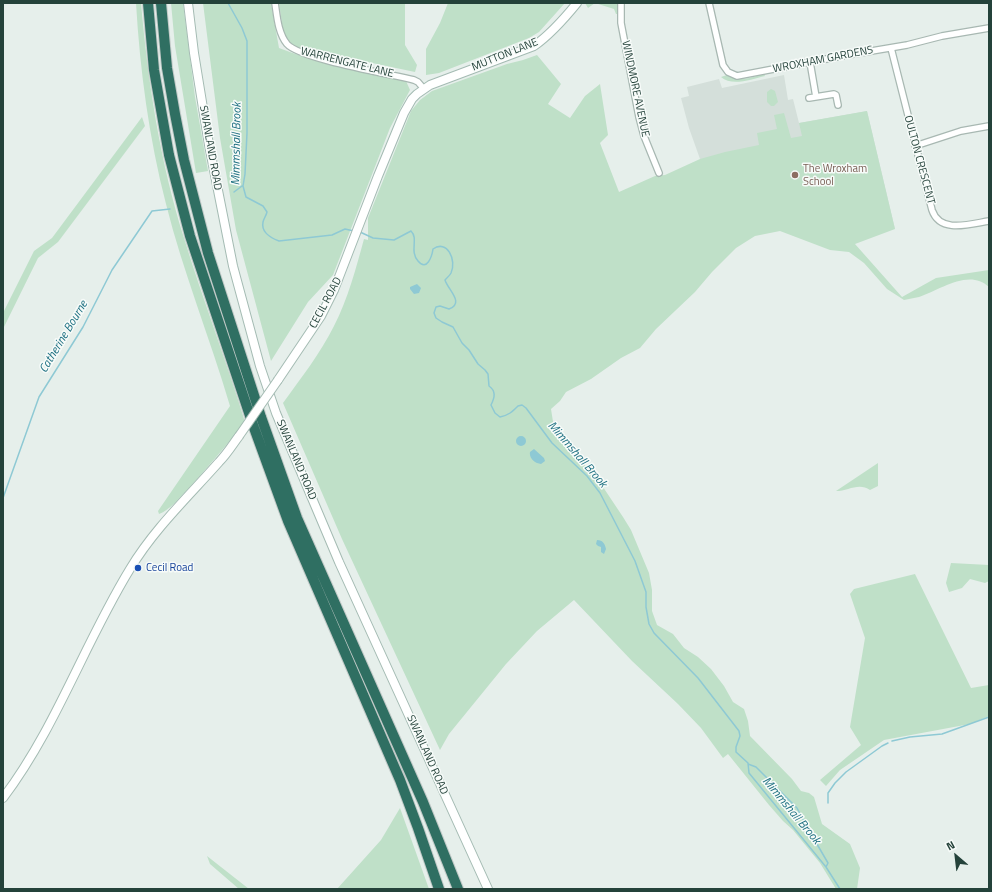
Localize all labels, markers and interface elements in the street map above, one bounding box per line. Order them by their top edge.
street label: MUTTON LANE [470,36,540,74]
street label: WINDMORE AVENUE [618,40,652,138]
street label: WROXHAM GARDENS [772,44,874,76]
street label: WARRENGATE LANE [299,45,395,81]
water label: Mimmshall Brook [229,102,245,186]
street label: SWANLAND ROAD [196,105,224,191]
street label: OULTON CRESCENT [901,114,937,206]
place label: The Wroxham School [803,162,867,188]
marker: The Wroxham School [790,170,800,180]
street label: CECIL ROAD [307,275,345,331]
water label: Catherine Bourne [37,298,91,376]
street label: SWANLAND ROAD [273,418,319,502]
water label: Mimmshall Brook [544,419,610,491]
place label: Cecil Road [146,561,193,575]
marker: Cecil Road [133,563,143,573]
street label: SWANLAND ROAD [404,713,450,797]
water label: Mimmshall Brook [759,775,823,847]
north arrow [936,836,976,876]
text: N [943,837,957,854]

